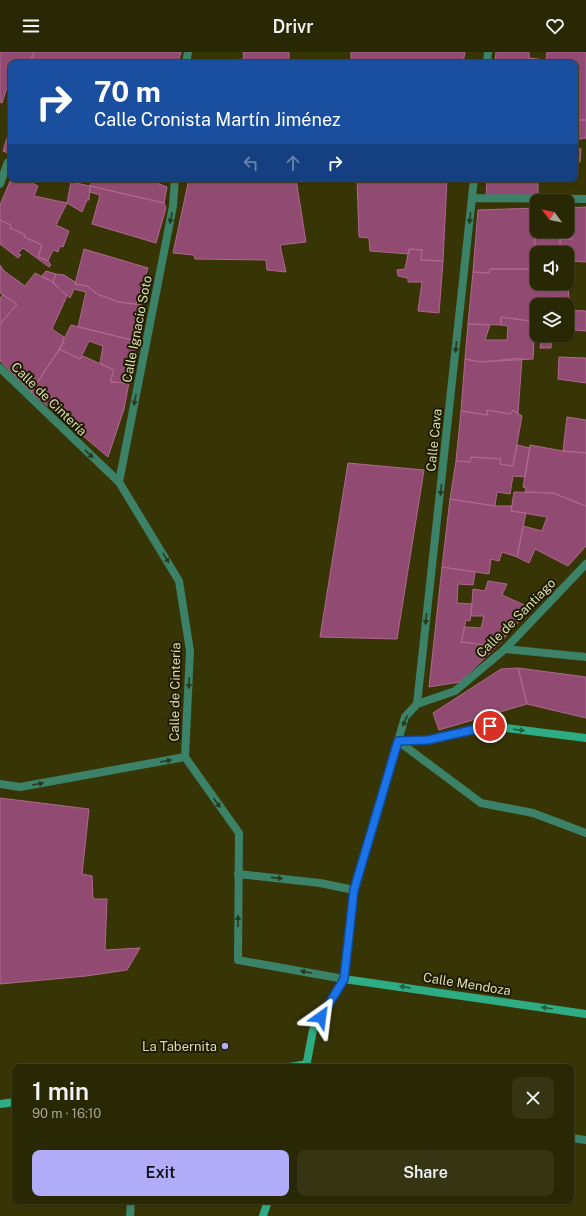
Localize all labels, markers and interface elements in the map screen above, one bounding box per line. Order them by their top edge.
icon: menu [20,15,42,37]
icon: heart [544,15,566,37]
text: Drivr [272,16,314,37]
text: 70 m [94,75,161,108]
icon: right [28,76,80,128]
text: Calle Cronista Martín Jiménez [94,109,341,130]
icon: left [240,152,262,174]
icon: ahead [282,152,304,174]
icon: right [324,152,346,174]
north arrow [530,194,574,238]
map controls [530,194,574,342]
one-way arrow [167,212,173,224]
one-way arrow [467,212,473,224]
button: sound [530,246,574,290]
street label: Calle Ignacio Soto [119,274,155,384]
button: layers [530,298,574,342]
one-way arrow [453,341,459,353]
street label: Calle de Cintería [8,359,90,439]
one-way arrow [132,394,138,406]
street label: Calle Cava [423,408,445,472]
one-way arrow [85,449,94,458]
one-way arrow [437,484,444,496]
one-way arrow [162,552,169,564]
street label: Calle de Santiago [473,575,559,661]
one-way arrow [423,613,430,625]
street label: Calle de Cintería [167,642,183,742]
one-way arrow [185,677,192,689]
pin [473,709,507,743]
one-way arrow [402,715,408,727]
icon: arrive [479,715,501,737]
one-way arrow [513,727,525,733]
one-way arrow [160,757,173,763]
one-way arrow [32,780,45,786]
one-way arrow [213,797,221,808]
one-way arrow [271,875,283,881]
one-way arrow [235,914,241,927]
one-way arrow [300,969,312,975]
street label: Calle Mendoza [422,970,512,998]
one-way arrow [399,983,411,989]
position arrow [300,996,342,1038]
one-way arrow [541,1005,554,1011]
place label: La Tabernita [142,1039,217,1054]
marker: La Tabernita [220,1041,230,1051]
text: 1 min [32,1077,89,1105]
button: close [512,1077,554,1119]
text: 90 m · 16:10 [32,1106,101,1121]
button: Exit [32,1150,289,1196]
button: Share [297,1150,554,1196]

